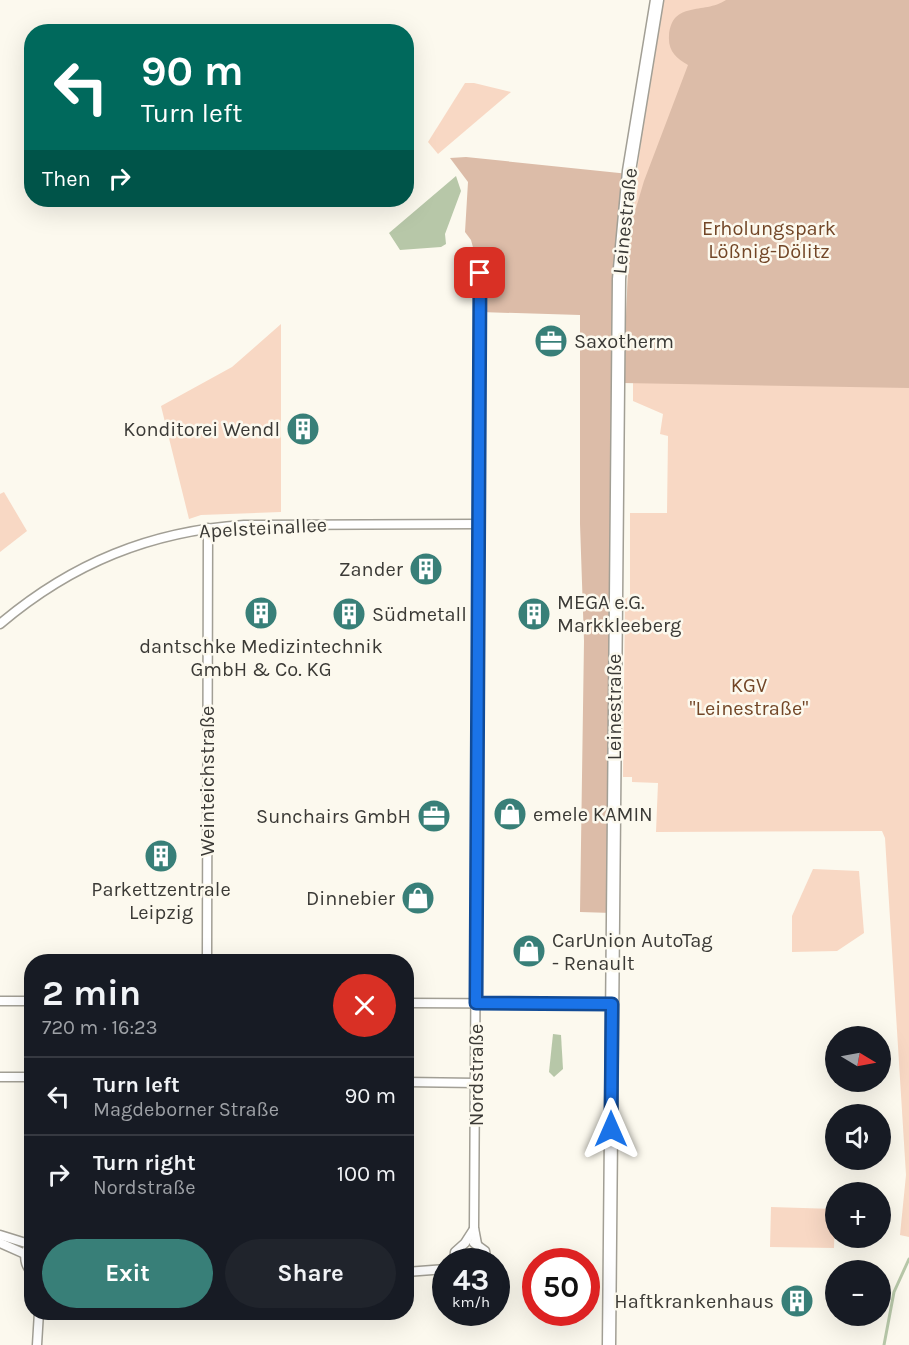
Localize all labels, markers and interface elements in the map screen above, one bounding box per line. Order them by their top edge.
text: 90 m [141,46,244,96]
icon: left [42,48,120,126]
text: Turn left [141,97,242,129]
icon: right [103,162,136,195]
text: Then [42,166,91,192]
street label: Leinestraße [608,167,642,275]
park label: Erholungspark Lößnig-Dölitz [702,217,836,263]
pin [454,247,505,298]
icon: arrive [463,256,496,289]
office icon: Saxotherm [533,323,569,359]
place label: Saxotherm [574,330,674,353]
building icon: Konditorei Wendl [285,411,321,447]
place label: Konditorei Wendl [123,418,280,441]
street label: Apelsteinallee [198,513,328,543]
building icon: Zander [408,551,444,587]
place label: Zander [339,558,404,581]
place label: MEGA e.G. Markkleeberg [557,591,681,637]
building icon: dantschke Medizintechnik GmbH & Co. KG [243,595,279,631]
building icon: Südmetall [331,596,367,632]
building icon: MEGA e.G. Markkleeberg [516,596,552,632]
place label: Südmetall [372,603,467,626]
place label: dantschke Medizintechnik GmbH & Co. KG [139,635,383,681]
street label: Leinestraße [603,654,626,760]
park label: KGV "Leinestraße" [690,674,808,720]
street label: Weinteichstraße [196,706,219,856]
shop icon: emele KAMIN [492,796,528,832]
office icon: Sunchairs GmbH [416,798,452,834]
place label: emele KAMIN [533,803,653,826]
place label: Sunchairs GmbH [256,805,411,828]
building icon: Parkettzentrale Leipzig [143,838,179,874]
place label: Parkettzentrale Leipzig [91,878,231,924]
shop icon: Dinnebier [400,880,436,916]
place label: Dinnebier [306,887,396,910]
place label: CarUnion AutoTag - Renault [552,929,713,975]
shop icon: CarUnion AutoTag - Renault [511,933,547,969]
text: 2 min [42,972,141,1014]
button: close [333,974,396,1037]
text: 720 m · 16:23 [42,1016,157,1039]
street label: Nordstraße [465,1024,488,1126]
north arrow [825,1026,891,1092]
map controls [825,1026,891,1326]
text: Turn left [93,1072,180,1098]
icon: left [42,1080,75,1113]
text: 90 m [344,1083,396,1109]
position arrow [579,1097,643,1161]
text: Magdeborner Straße [93,1098,279,1121]
button: sound [825,1104,891,1170]
text: Turn right [93,1150,196,1176]
icon: right [42,1158,75,1191]
text: 100 m [337,1161,396,1187]
text: Nordstraße [93,1176,196,1199]
button: + [825,1182,891,1248]
button: Exit [42,1239,213,1308]
button: Share [225,1239,396,1308]
speed limit sign: 50 [522,1248,600,1326]
button: − [825,1260,891,1326]
text: 43 [453,1262,489,1298]
building icon: Haftkrankenhaus [779,1283,815,1319]
place label: Haftkrankenhaus [614,1290,774,1313]
text: km/h [452,1293,490,1311]

